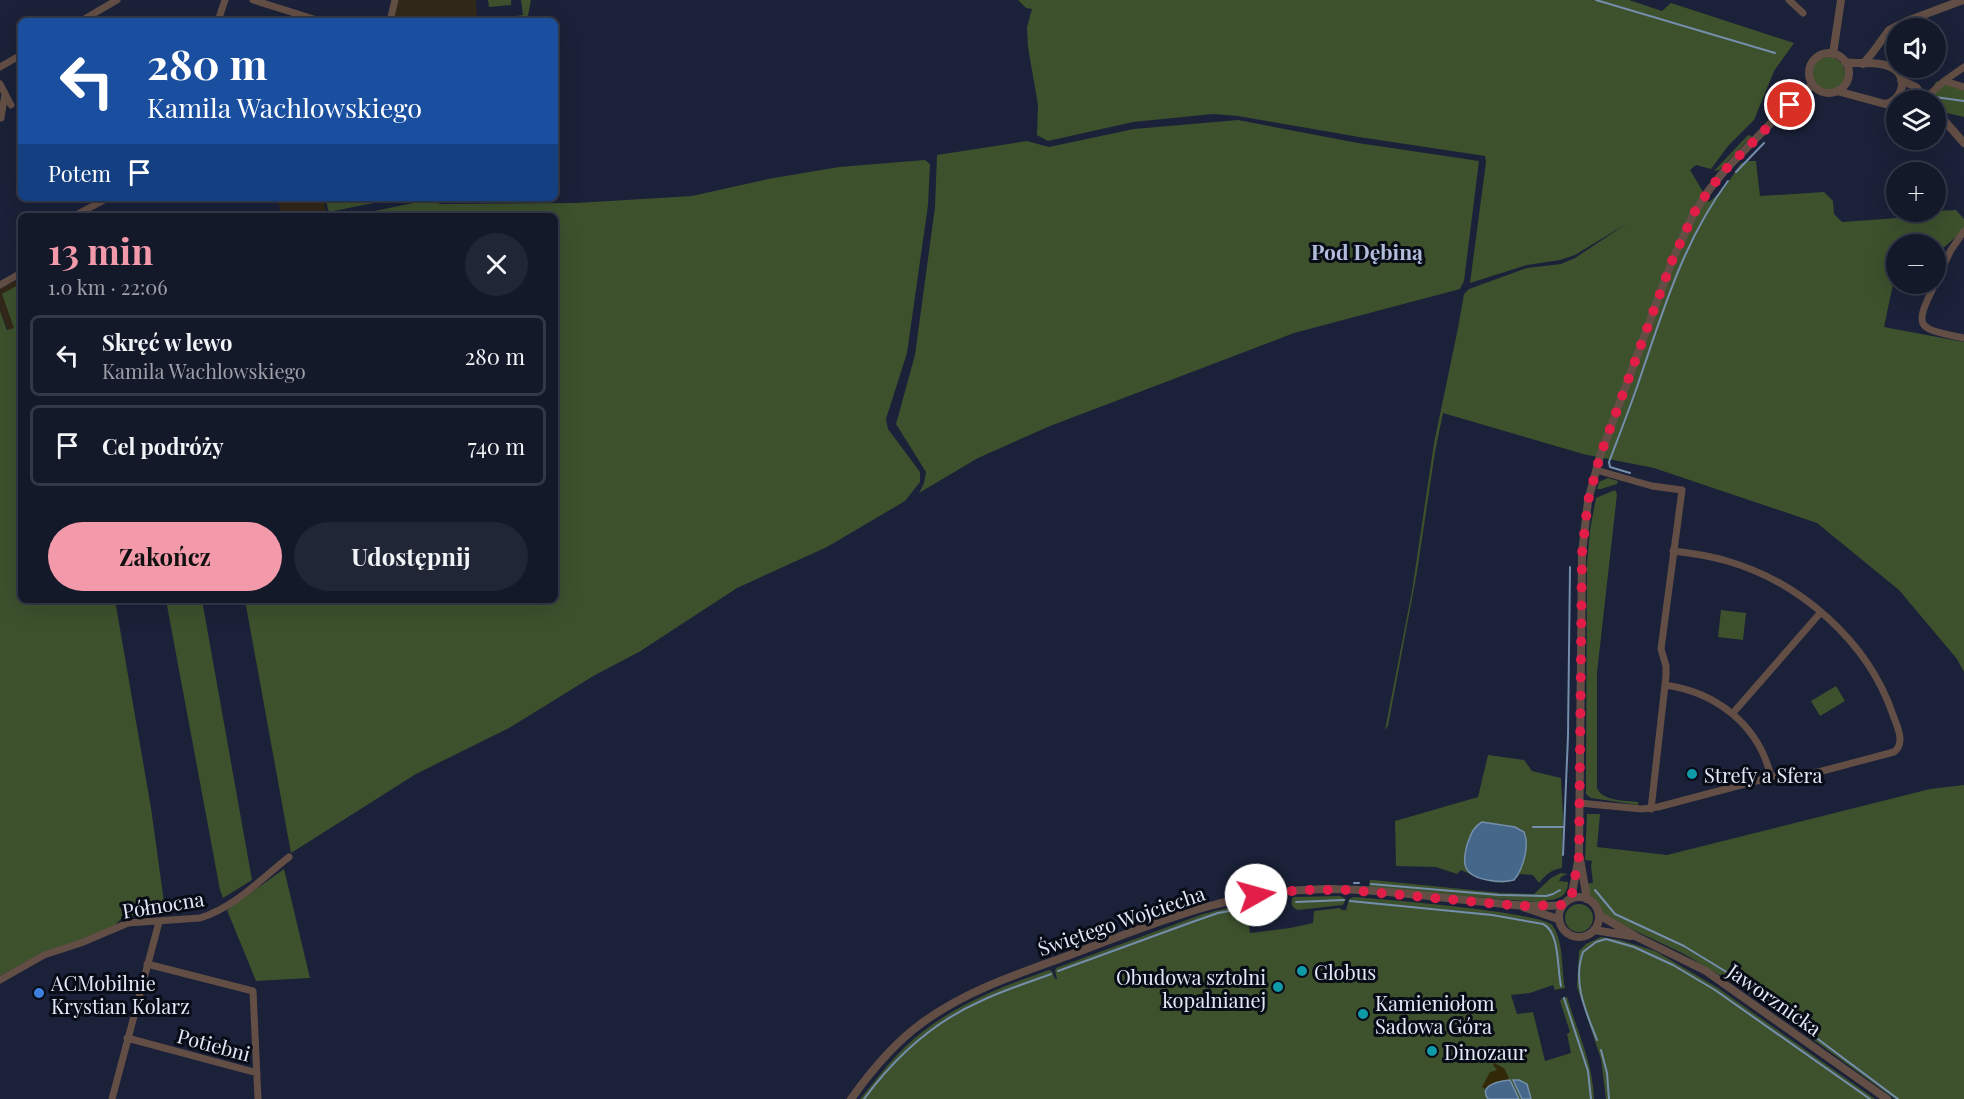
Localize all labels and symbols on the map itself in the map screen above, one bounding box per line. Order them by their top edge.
pin [1764,79,1815,130]
district label: Pod Dębiną [1311,237,1423,265]
place label: Strefy a Sfera [1704,761,1822,788]
marker: Strefy a Sfera [1685,767,1699,781]
position arrow [1224,863,1288,927]
street label: Świętego Wojciecha [1034,879,1208,961]
street label: Północna [120,884,206,924]
street label: Jaworznicka [1722,956,1827,1041]
place label: Globus [1314,958,1376,985]
place label: Obudowa sztolni kopalnianej [1116,963,1266,1013]
marker: Globus [1295,964,1309,978]
place label: ACMobilnie Krystian Kolarz [50,969,190,1019]
marker: Obudowa sztolni kopalnianej [1271,980,1285,994]
marker: ACMobilnie Krystian Kolarz [32,986,46,1000]
place label: Kamieniołom Sadowa Góra [1375,989,1495,1039]
marker: Kamieniołom Sadowa Góra [1356,1007,1370,1021]
street label: Potiebni [174,1021,254,1067]
place label: Dinozaur [1444,1038,1527,1065]
marker: Dinozaur [1425,1044,1439,1058]

